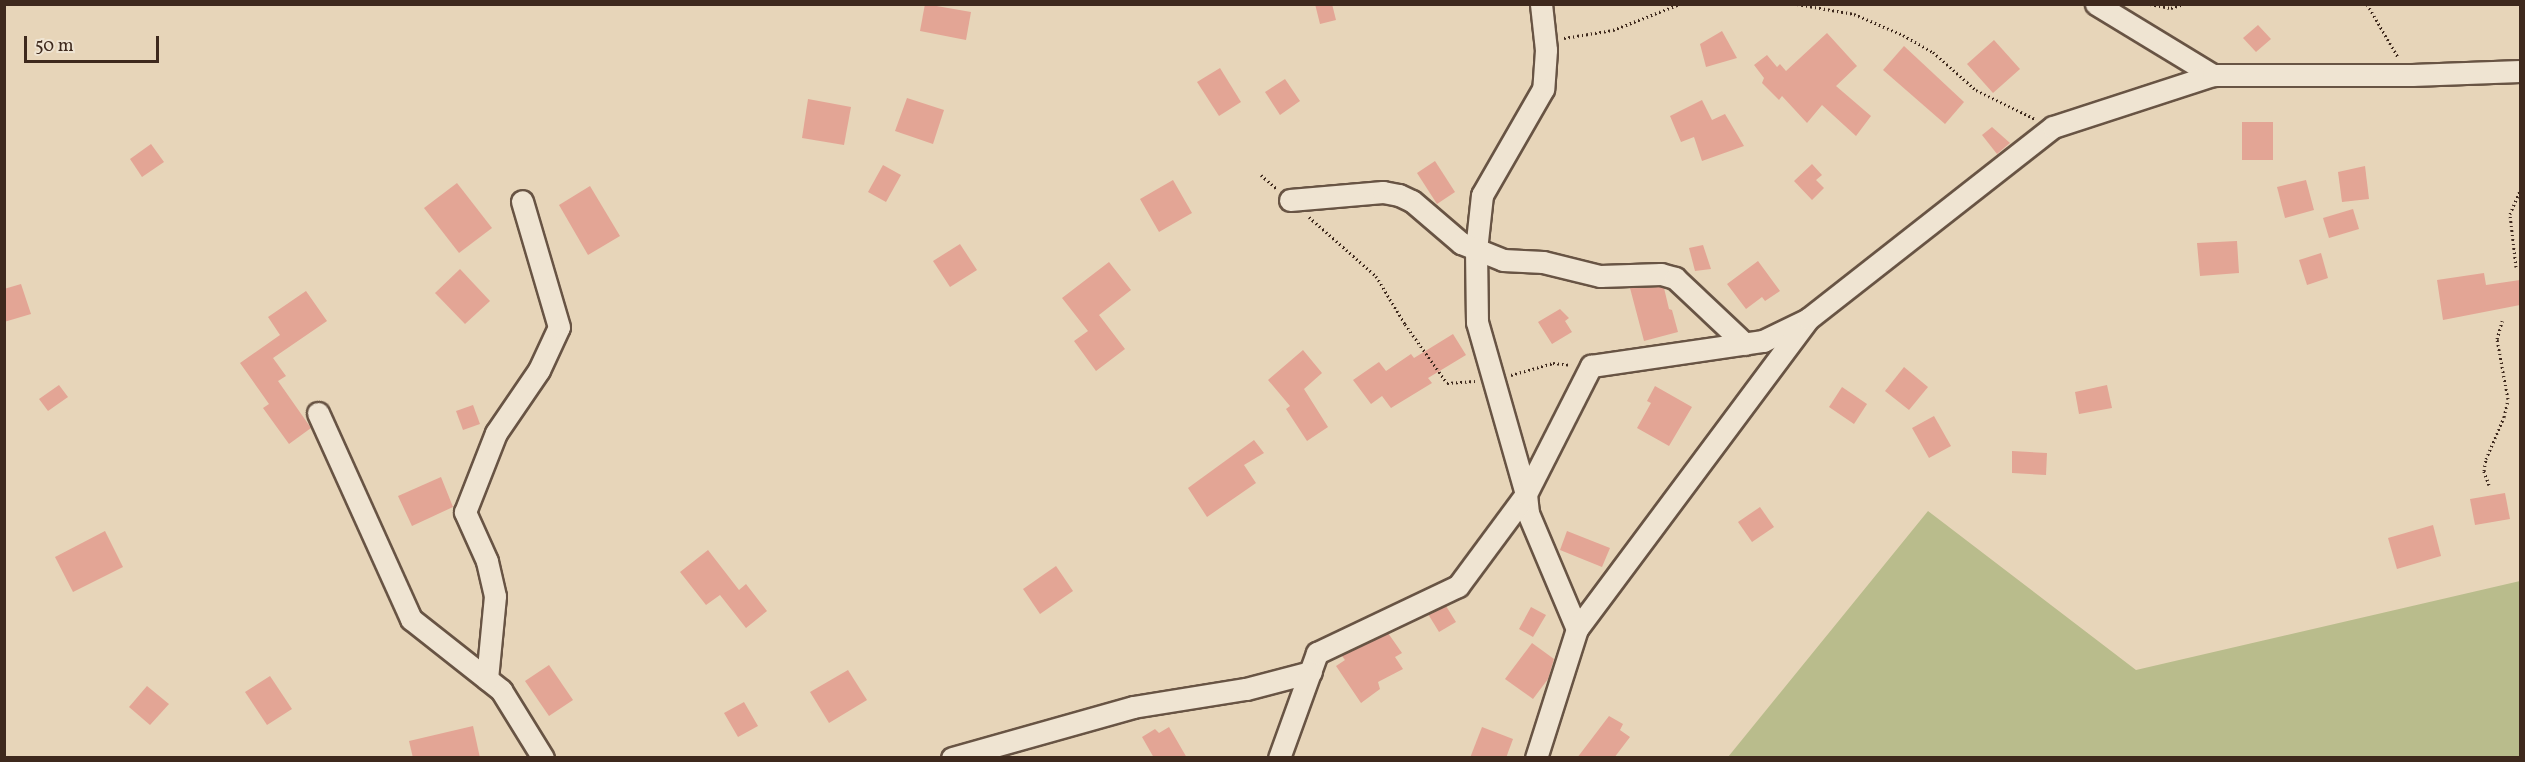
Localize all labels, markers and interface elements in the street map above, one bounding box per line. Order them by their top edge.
scale bar [27,24,162,62]
text: 50 m [35,34,74,59]

